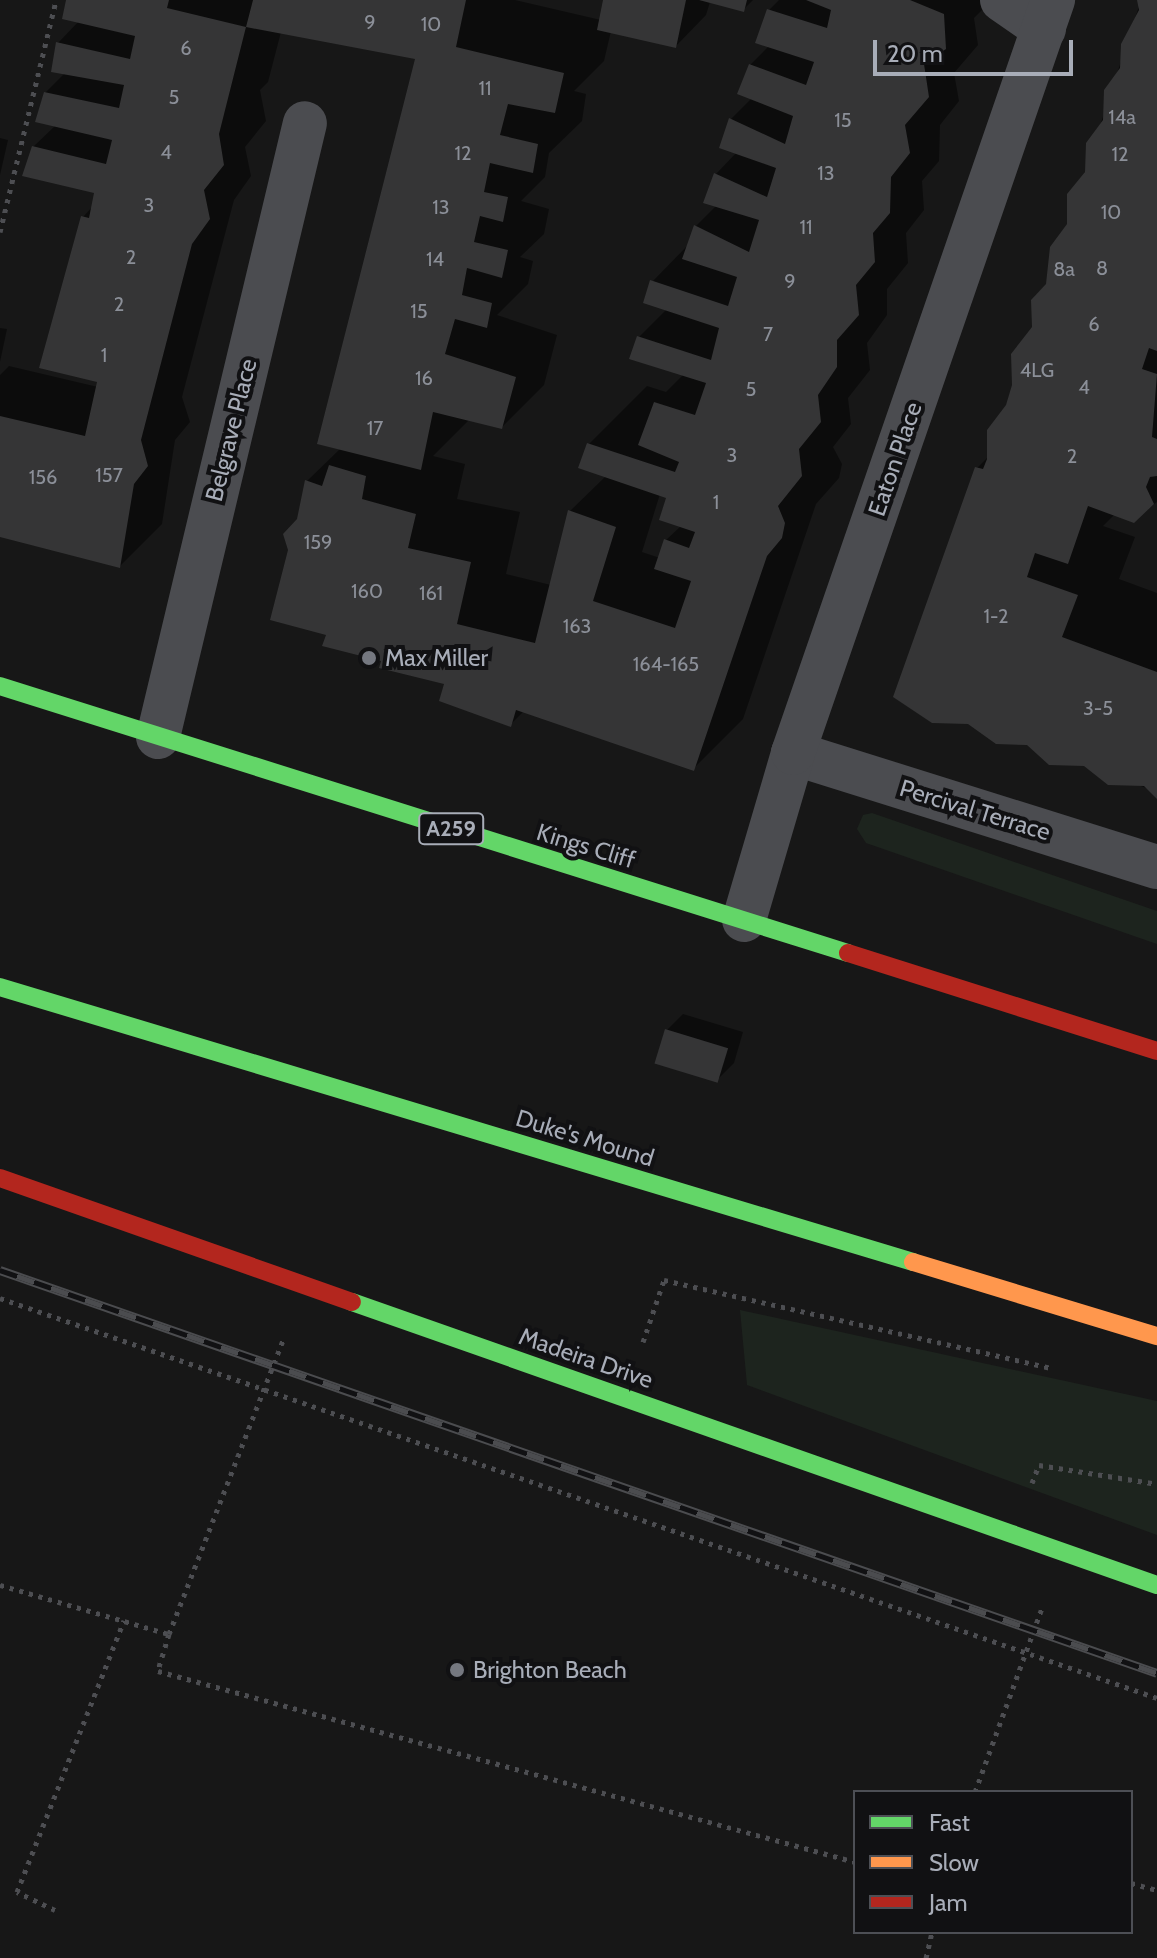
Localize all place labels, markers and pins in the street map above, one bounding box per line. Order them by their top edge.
place label: Max Miller [385,644,488,672]
marker: Max Miller [360,649,378,667]
place label: Brighton Beach [473,1656,627,1684]
marker: Brighton Beach [448,1661,466,1679]

